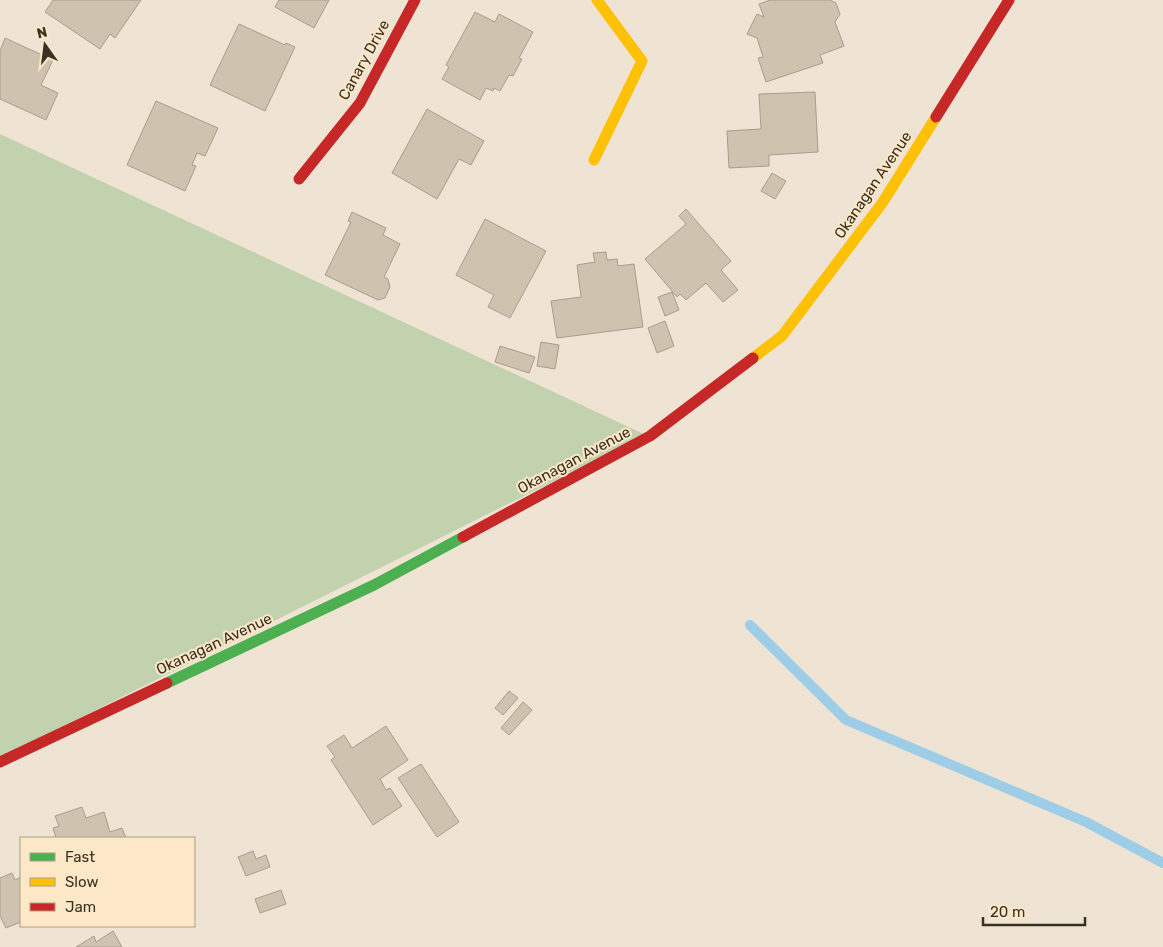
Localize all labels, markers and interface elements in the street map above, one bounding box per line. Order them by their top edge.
street label: Canary Drive [335,17,393,103]
north arrow [20,20,70,70]
text: N [35,23,49,42]
street label: Okanagan Avenue [830,128,916,242]
street label: Okanagan Avenue [514,423,634,497]
street label: Okanagan Avenue [153,609,275,679]
legend [20,837,195,927]
text: Fast [65,848,95,866]
text: Slow [65,873,98,891]
scale bar [983,894,1086,926]
text: Jam [65,898,96,916]
text: 20 m [990,903,1025,921]

